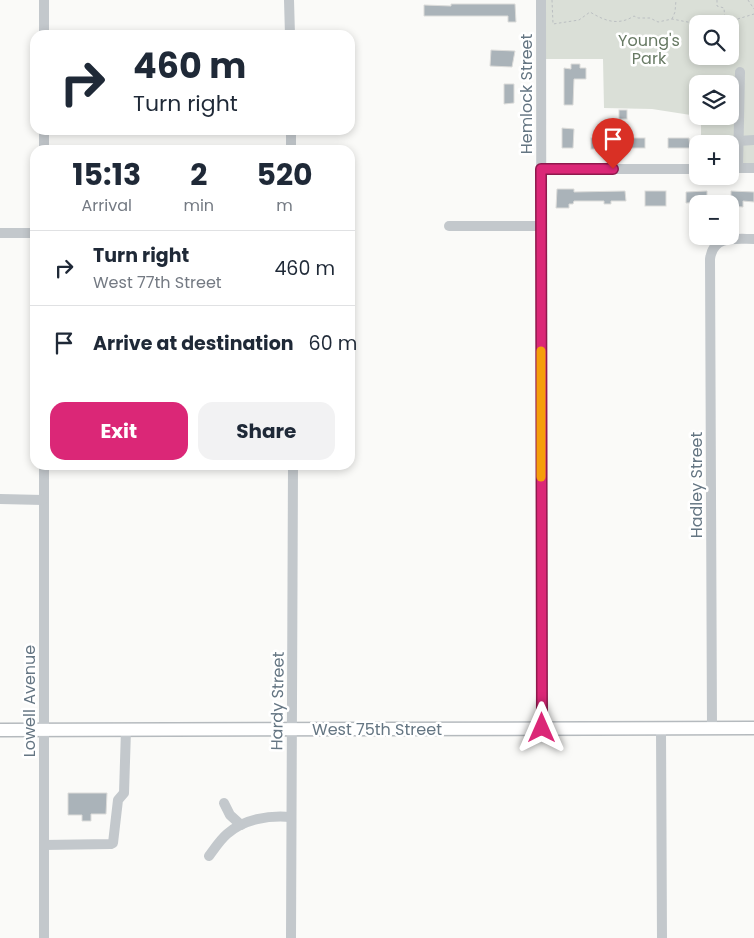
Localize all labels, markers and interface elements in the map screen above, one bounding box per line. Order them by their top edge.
map controls [689,15,739,245]
button: search [689,15,739,65]
park label: Young's Park [618,29,680,70]
street label: Hemlock Street [515,33,538,154]
text: 460 m [133,41,246,90]
icon: right [50,50,115,115]
button: layers [689,75,739,125]
text: Turn right [133,88,238,119]
pin [592,118,634,169]
icon: arrive [599,125,627,153]
button: + [689,135,739,185]
text: 15:13 [72,153,141,196]
text: 2 [190,153,207,196]
text: 520 [256,153,313,196]
text: Arrival [82,194,132,217]
text: min [183,194,214,217]
text: m [276,194,293,217]
button: − [689,195,739,245]
text: Turn right [93,242,189,269]
icon: right [50,254,78,282]
text: 460 m [274,255,335,282]
text: West 77th Street [93,271,222,294]
icon: arrive [50,329,78,357]
text: Arrive at destination [93,330,294,357]
text: 60 m [309,330,357,357]
button: Exit [50,402,188,460]
button: Share [198,402,335,460]
street label: Hadley Street [685,431,708,538]
street label: Lowell Avenue [18,645,41,757]
street label: Hardy Street [265,651,290,751]
position arrow [515,701,567,753]
street label: West 75th Street [312,718,442,741]

